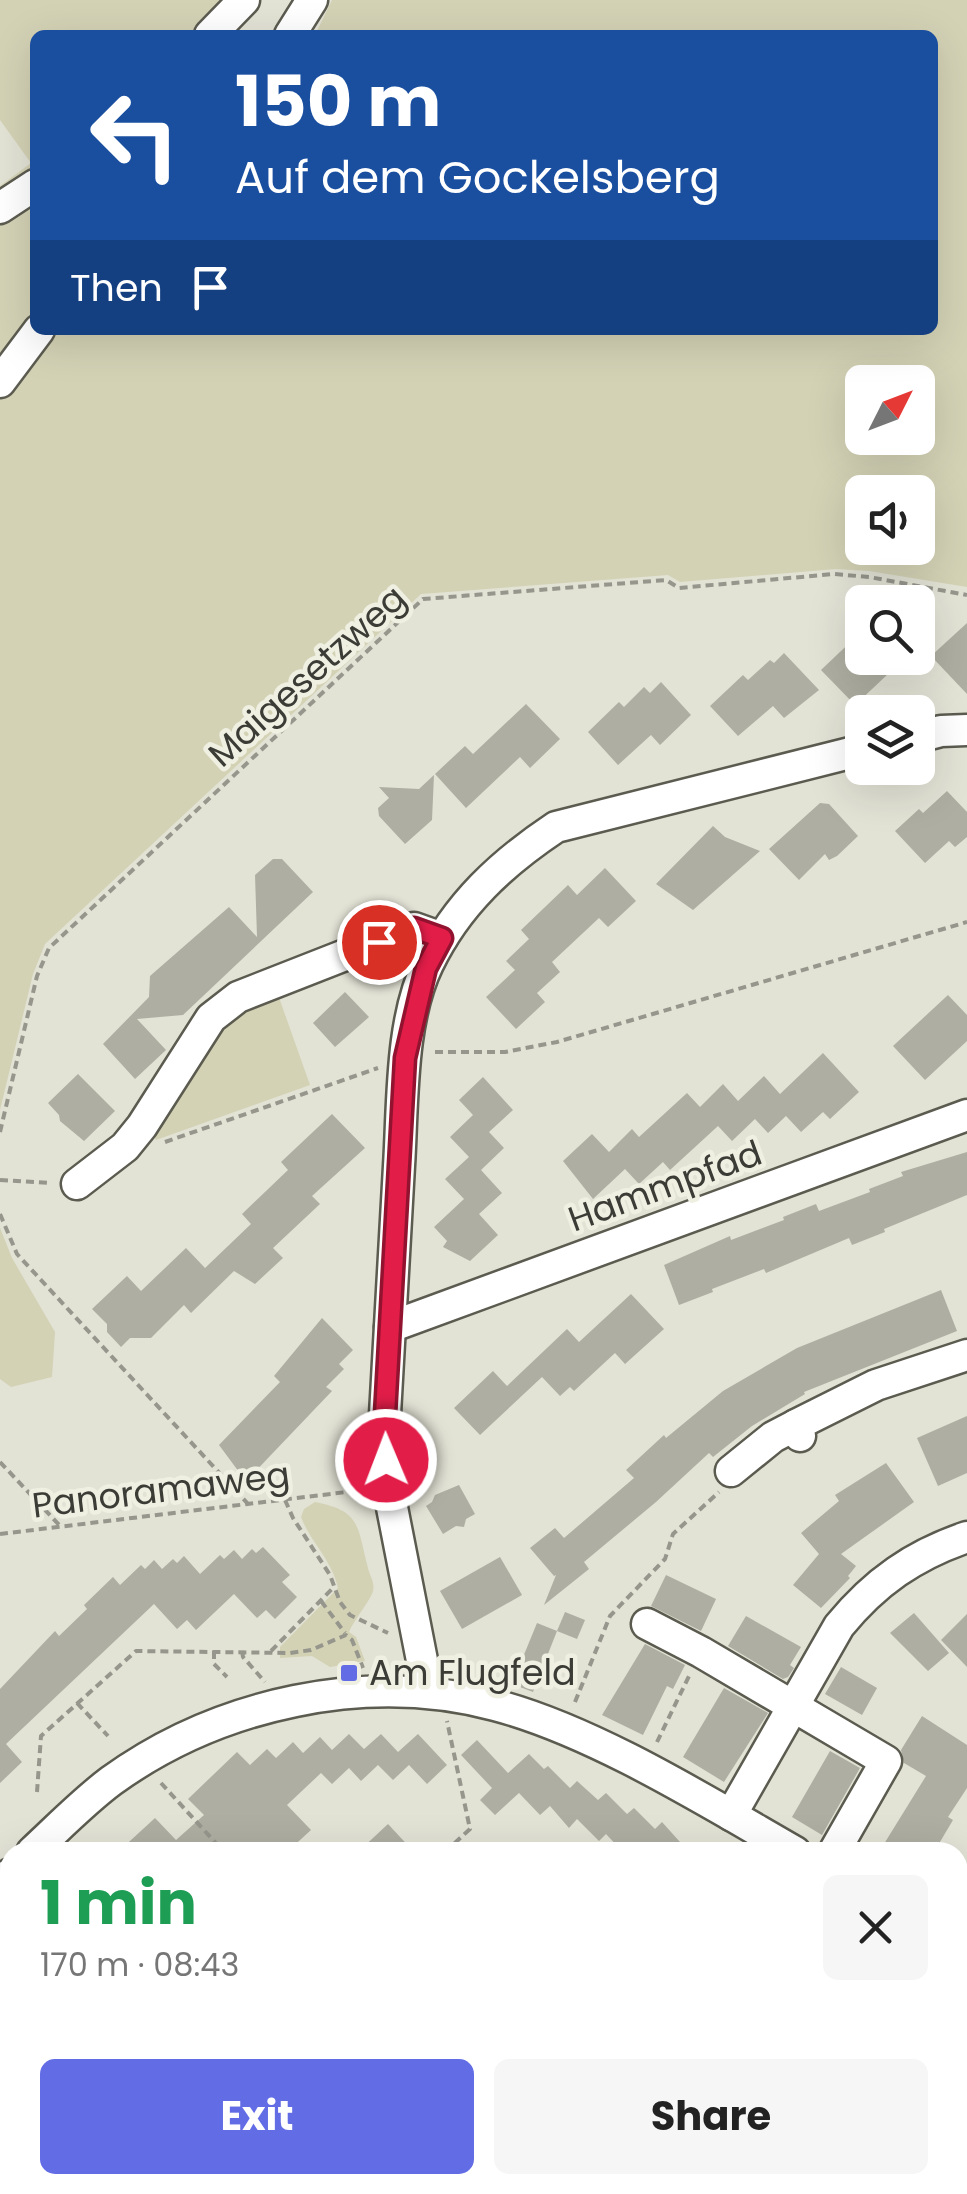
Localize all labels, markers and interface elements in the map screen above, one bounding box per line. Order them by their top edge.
text: 150 m [235,52,441,151]
icon: left [70,70,200,200]
text: Auf dem Gockelsberg [235,146,720,209]
icon: arrive [183,260,238,315]
text: Then [70,261,163,314]
north arrow [845,365,935,455]
map controls [845,365,935,785]
button: sound [845,475,935,565]
street label: Maigesetzweg [197,574,416,778]
button: search [845,585,935,675]
button: layers [845,695,935,785]
pin [337,900,422,985]
icon: arrive [352,915,407,970]
street label: Hammpfad [561,1128,768,1243]
position arrow [334,1408,438,1512]
street label: Panoramaweg [29,1449,293,1530]
place label: Am Flugfeld [369,1648,576,1697]
marker: Am Flugfeld [338,1662,360,1684]
text: 1 min [40,1861,197,1945]
button: close [823,1875,928,1980]
text: 170 m · 08:43 [40,1942,239,1987]
button: Exit [40,2059,474,2174]
button: Share [494,2059,928,2174]

